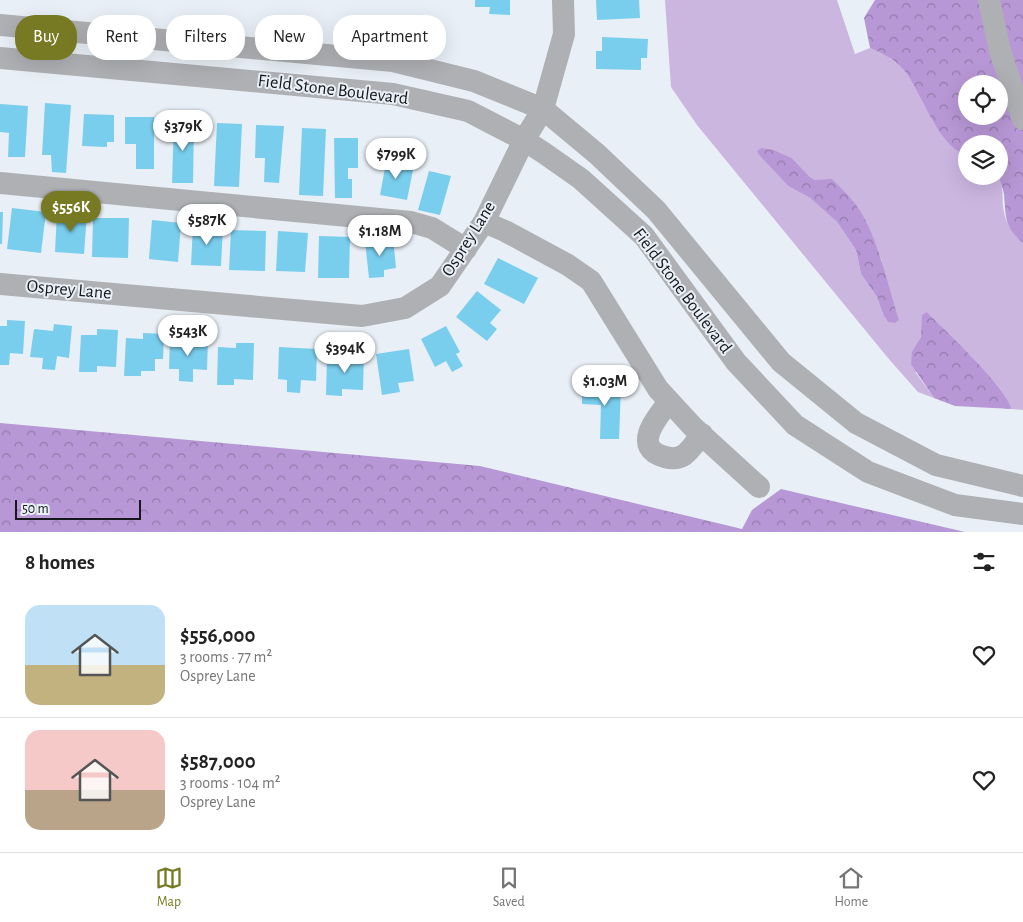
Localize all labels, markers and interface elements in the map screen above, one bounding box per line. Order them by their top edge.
chip: Buy [15,15,77,60]
chip: Rent [87,15,156,60]
chip: Filters [166,15,245,60]
chip: New [255,15,323,60]
chip: Apartment [333,15,446,60]
street label: Field Stone Boulevard [257,72,409,108]
map controls [958,75,1008,185]
button: locate [958,75,1008,125]
pin: $379K [148,110,218,152]
text: $379K [164,118,202,134]
button: layers [958,135,1008,185]
pin: $799K [361,138,431,180]
text: $799K [377,146,415,162]
pin: $556K [36,190,106,233]
street label: Osprey Lane [439,198,499,280]
text: $556K [52,199,90,215]
pin: $587K [172,204,242,246]
text: $587K [188,212,226,228]
pin: $1.18M [339,214,421,257]
text: $1.18M [358,223,402,239]
street label: Field Stone Boulevard [629,225,735,357]
street label: Osprey Lane [26,277,112,303]
pin: $543K [153,314,223,357]
text: $543K [169,323,207,339]
pin: $394K [310,332,380,374]
text: $394K [325,340,365,356]
pin: $1.03M [564,364,646,407]
text: $1.03M [583,373,627,389]
scale bar [15,497,141,520]
text: 50 m [22,502,49,516]
icon: filters [970,548,998,576]
text: 8 homes [25,552,95,573]
icon: home [65,625,125,685]
text: $556,000 [180,625,255,646]
icon: heart [970,641,998,669]
text: 3 rooms · 77 m² [180,649,272,665]
text: Osprey Lane [180,668,256,684]
icon: home [65,750,125,810]
text: $587,000 [180,751,256,772]
icon: heart [970,766,998,794]
text: 3 rooms · 104 m² [180,775,280,791]
text: Osprey Lane [180,794,256,810]
tab: Map [155,864,183,911]
tab: Saved [493,864,525,911]
tab: Home [834,864,868,911]

